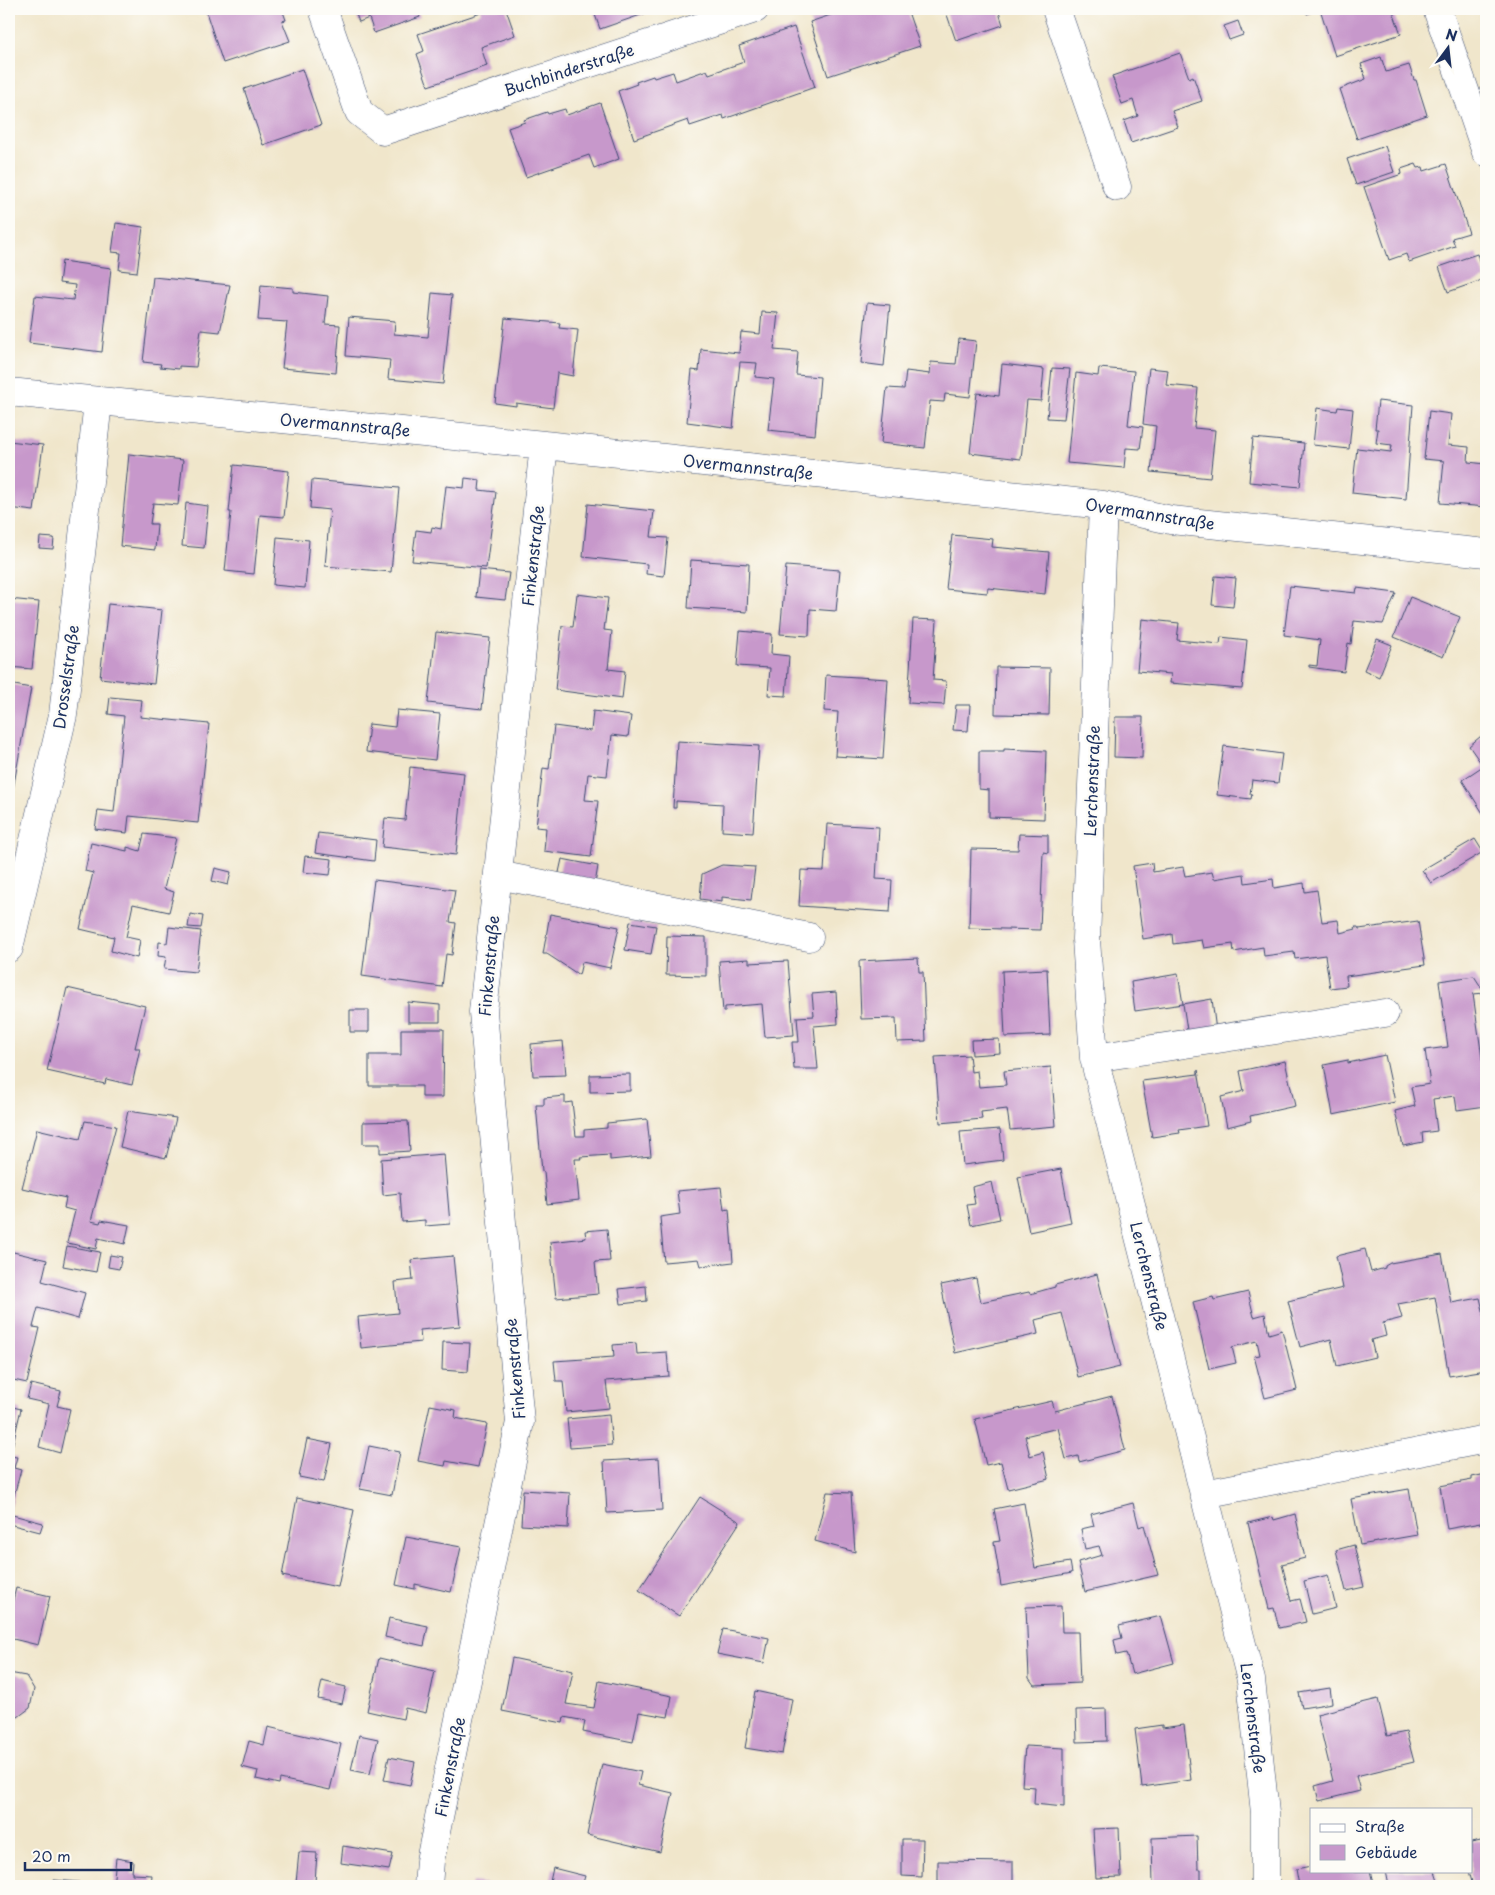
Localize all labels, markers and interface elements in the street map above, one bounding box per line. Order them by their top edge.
north arrow [1422,22,1472,72]
text: N [1443,23,1460,47]
street label: Buchbinderstraße [501,37,637,101]
street label: Overmannstraße [279,406,411,442]
street label: Overmannstraße [682,447,814,485]
street label: Overmannstraße [1084,491,1217,535]
street label: Finkenstraße [515,504,549,608]
street label: Drosselstraße [46,623,84,731]
street label: Lerchenstraße [1077,725,1105,837]
street label: Finkenstraße [472,914,504,1018]
street label: Lerchenstraße [1125,1219,1175,1333]
street label: Finkenstraße [498,1317,530,1421]
street label: Lerchenstraße [1235,1661,1273,1775]
street label: Finkenstraße [428,1715,470,1819]
legend [1310,1808,1472,1872]
text: Straße [1355,1814,1405,1837]
scale bar [25,1840,131,1872]
text: Gebäude [1355,1840,1417,1863]
text: 20 m [32,1844,71,1867]

